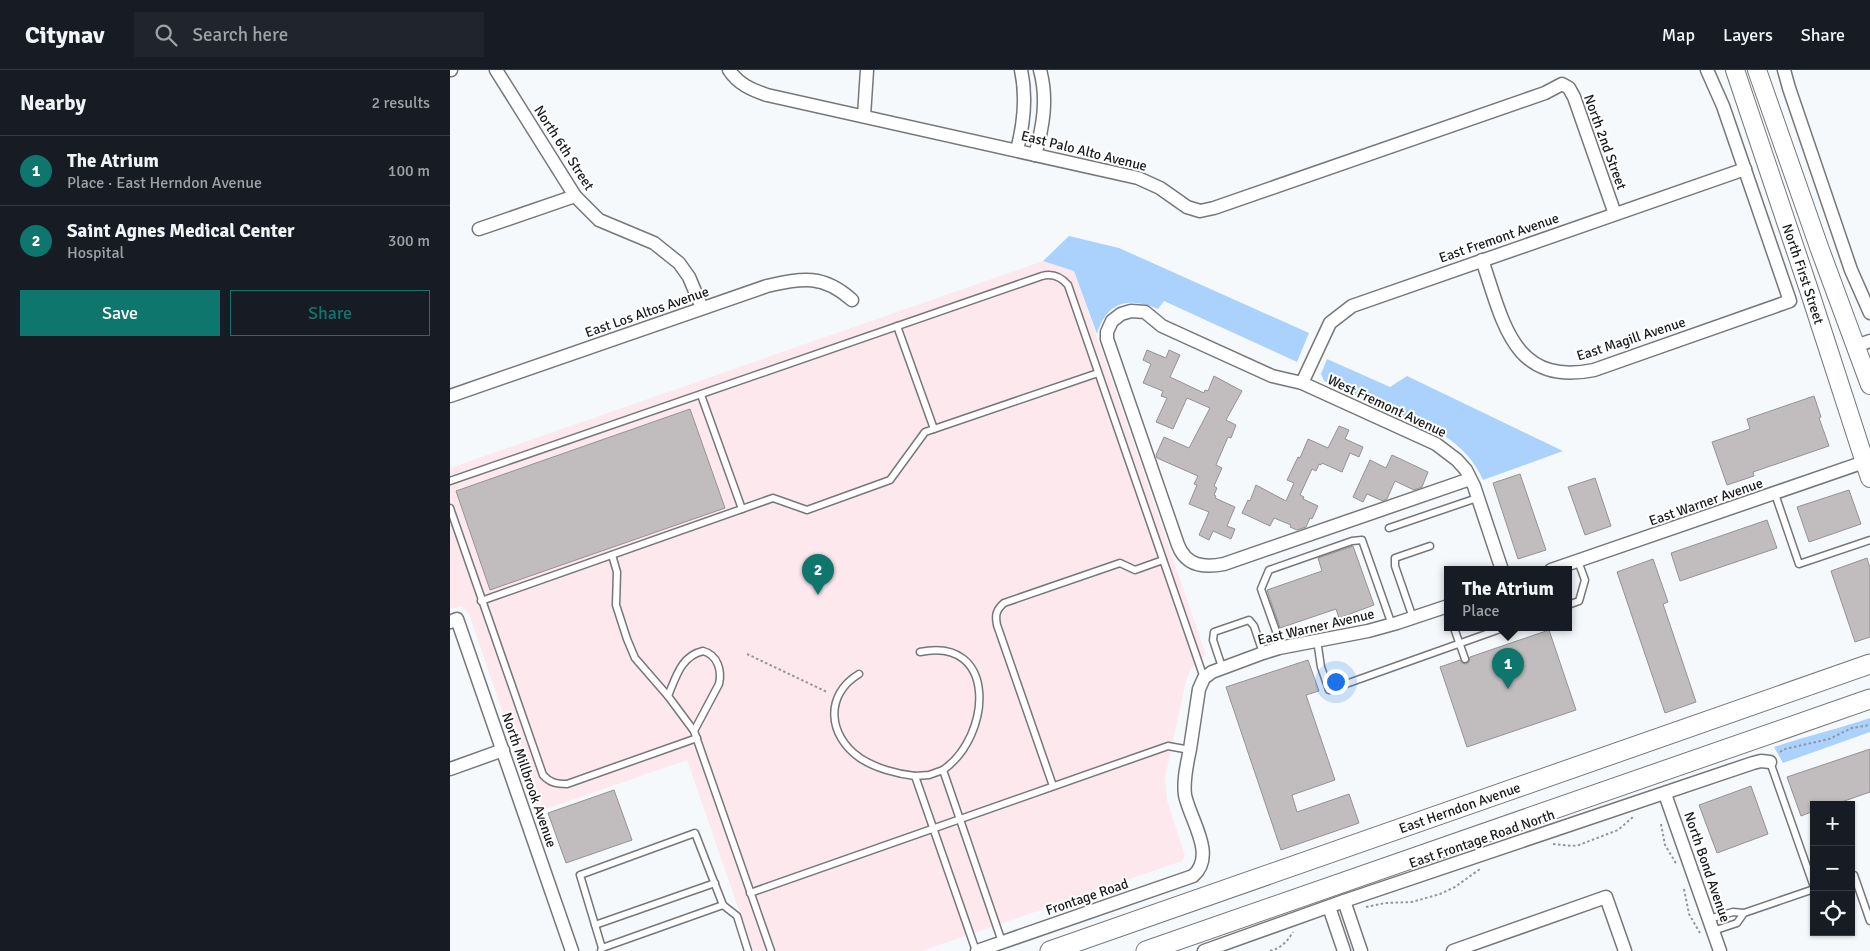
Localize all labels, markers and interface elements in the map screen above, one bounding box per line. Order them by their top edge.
search box [134,12,484,57]
text: Citynav [25,20,104,50]
icon: search [152,21,180,49]
text: Search here [192,23,288,47]
text: Map [1662,24,1695,46]
text: Layers [1723,24,1773,46]
text: Share [1801,24,1845,46]
text: Nearby [20,90,86,116]
street label: North 2nd Street [1580,92,1630,192]
text: 2 results [371,93,430,113]
street label: North 6th Street [530,102,598,194]
street label: East Palo Alto Avenue [1019,127,1149,175]
text: The Atrium [67,149,159,173]
text: 1 [32,161,40,181]
text: 100 m [388,161,430,181]
text: Place · East Herndon Avenue [67,173,262,193]
street label: East Fremont Avenue [1437,209,1561,267]
text: Saint Agnes Medical Center [67,219,295,243]
street label: North First Street [1779,221,1828,326]
text: 2 [32,231,40,251]
text: 300 m [388,231,430,251]
text: Hospital [67,243,124,263]
street label: East Los Altos Avenue [583,283,711,341]
button: Save [20,290,220,336]
button: Share [230,290,430,336]
street label: East Magill Avenue [1574,313,1688,365]
street label: West Fremont Avenue [1325,371,1449,441]
street label: East Warner Avenue [1647,475,1765,529]
pin: 2 [802,554,834,595]
popup [1444,566,1572,631]
text: The Atrium [1462,577,1554,601]
text: Place [1462,601,1499,621]
street label: East Warner Avenue [1256,605,1376,649]
pin: 1 [1492,648,1524,689]
your location [1323,669,1349,695]
street label: North Millbrook Avenue [498,710,560,850]
street label: East Herndon Avenue [1397,779,1523,837]
map controls [1810,801,1855,936]
button: + [1810,801,1855,846]
street label: East Frontage Road North [1407,806,1557,872]
street label: North Bond Avenue [1680,810,1734,924]
button: − [1810,846,1855,891]
street label: Frontage Road [1043,875,1131,919]
button: locate [1810,891,1855,936]

